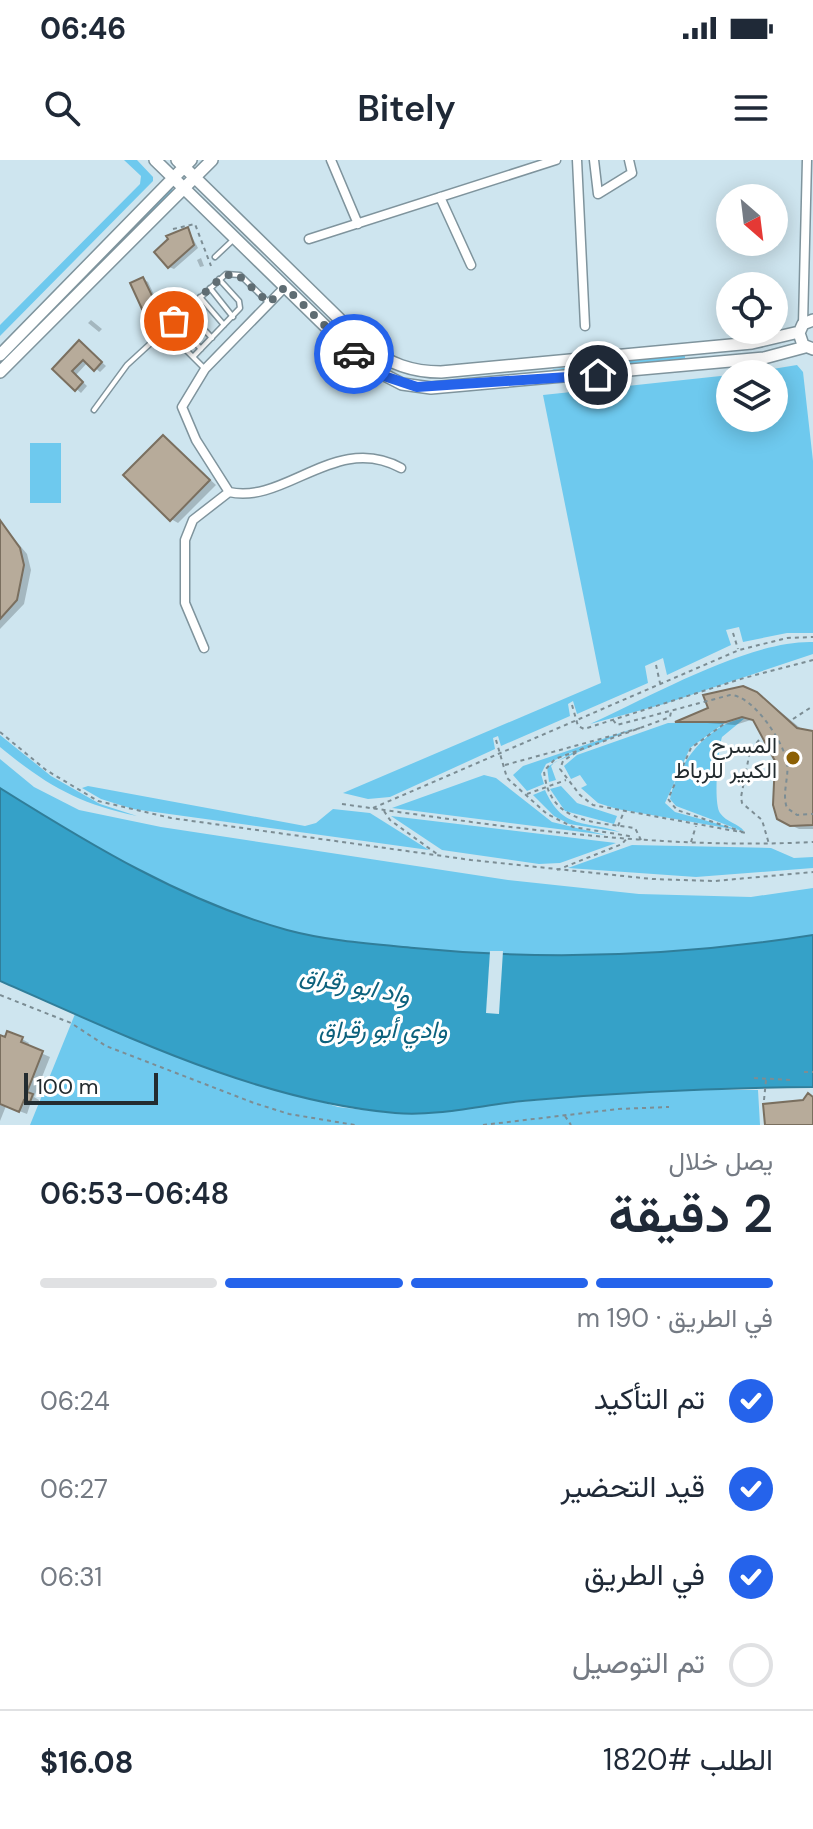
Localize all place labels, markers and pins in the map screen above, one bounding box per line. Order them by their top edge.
pin [140,287,208,355]
pin [564,341,632,409]
place label: المسرح الكبير للرباط [674,731,777,785]
marker: المسرح الكبير للرباط [784,749,802,767]

